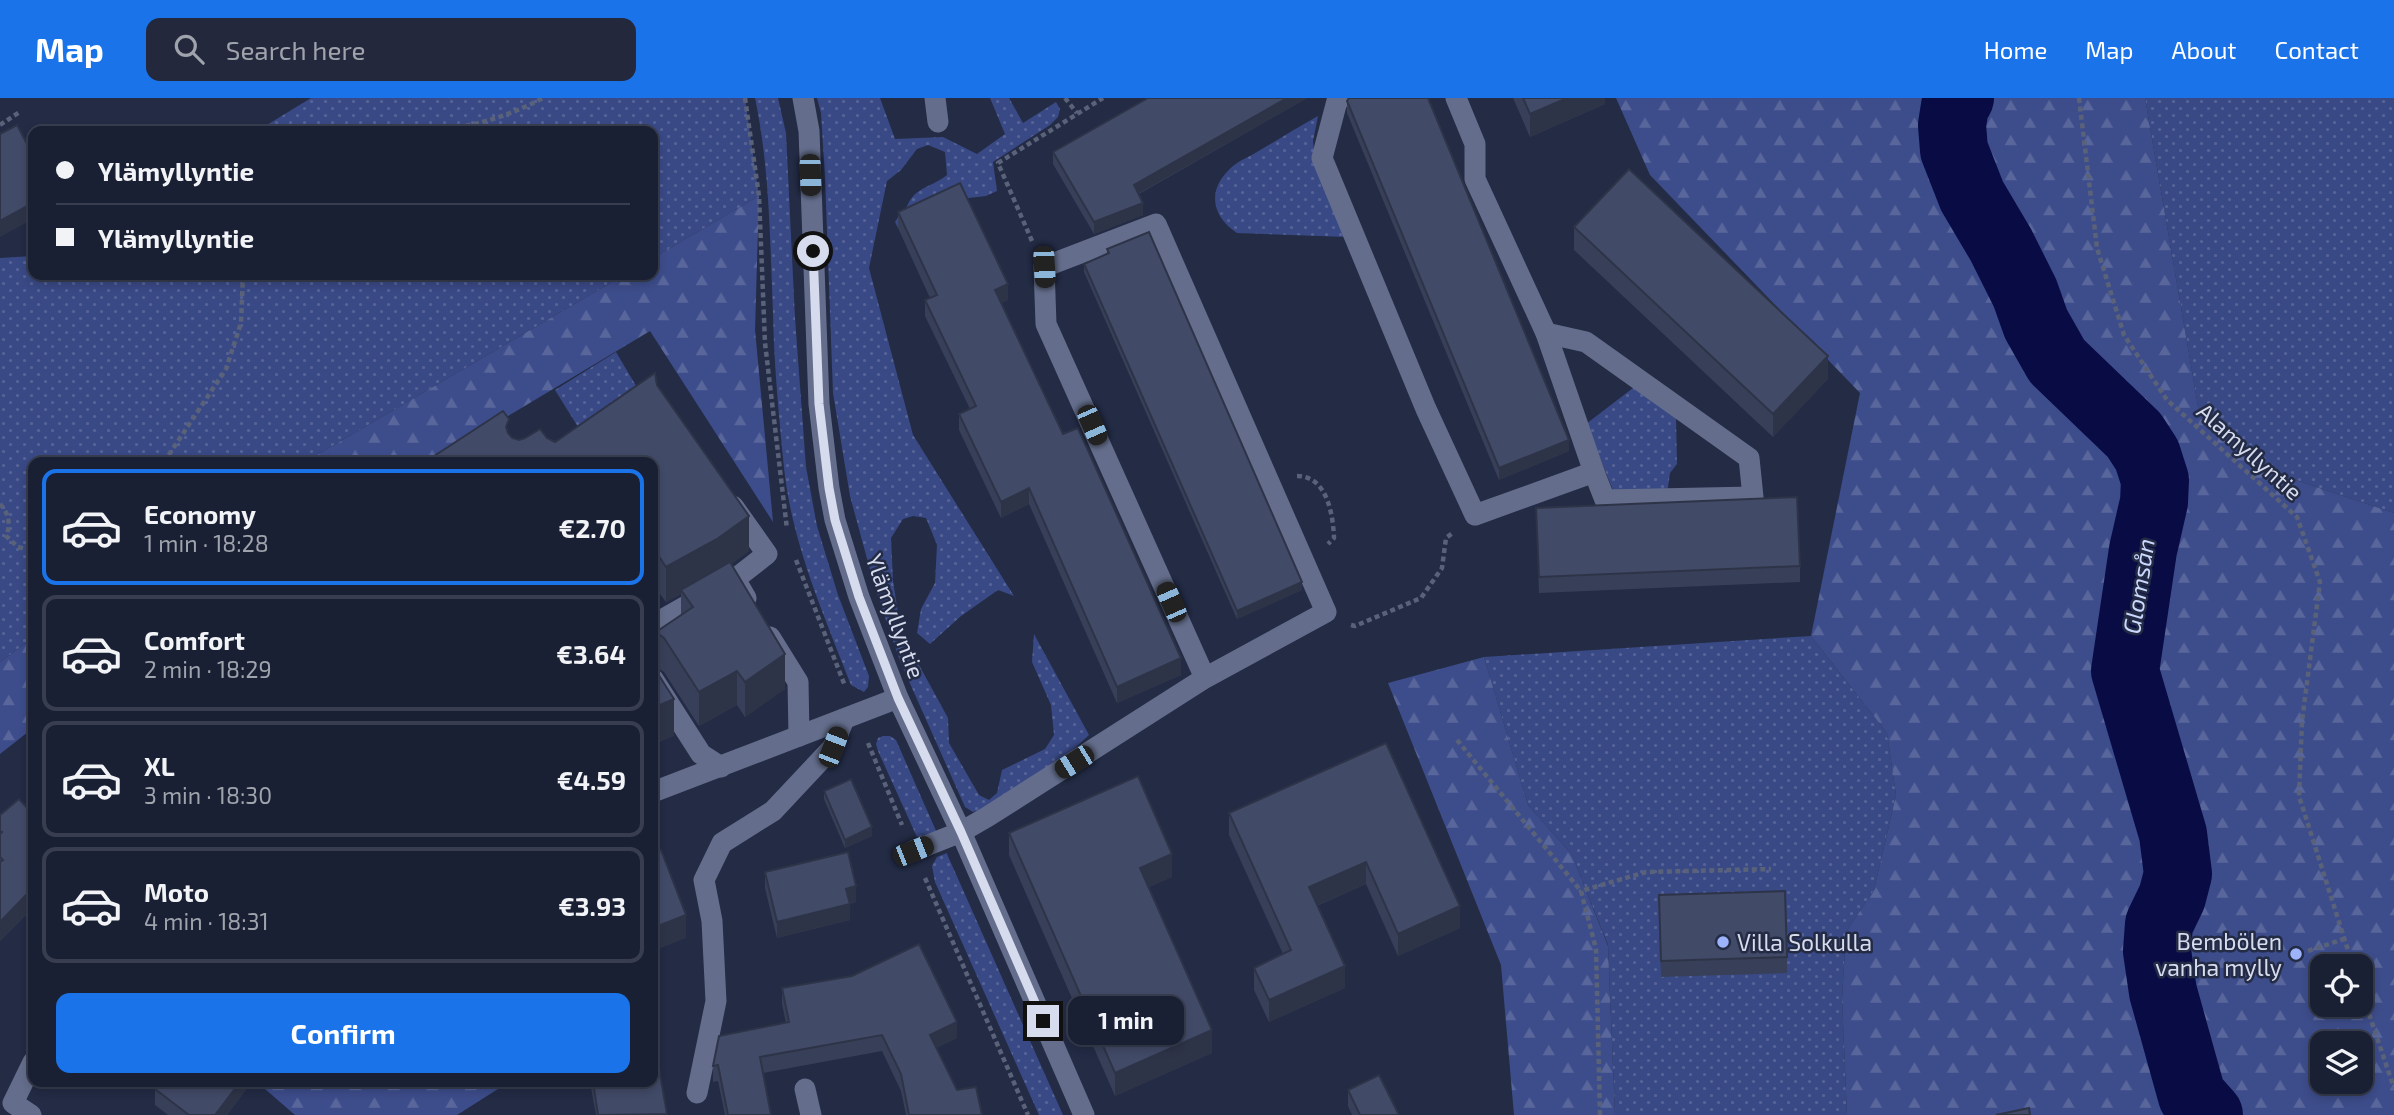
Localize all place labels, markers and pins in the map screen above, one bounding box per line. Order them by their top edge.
place label: Bembölen vanha mylly [2155,927,2282,981]
place label: Villa Solkulla [1737,928,1872,956]
marker: Villa Solkulla [1715,934,1731,950]
marker: Bembölen vanha mylly [2288,946,2304,962]

